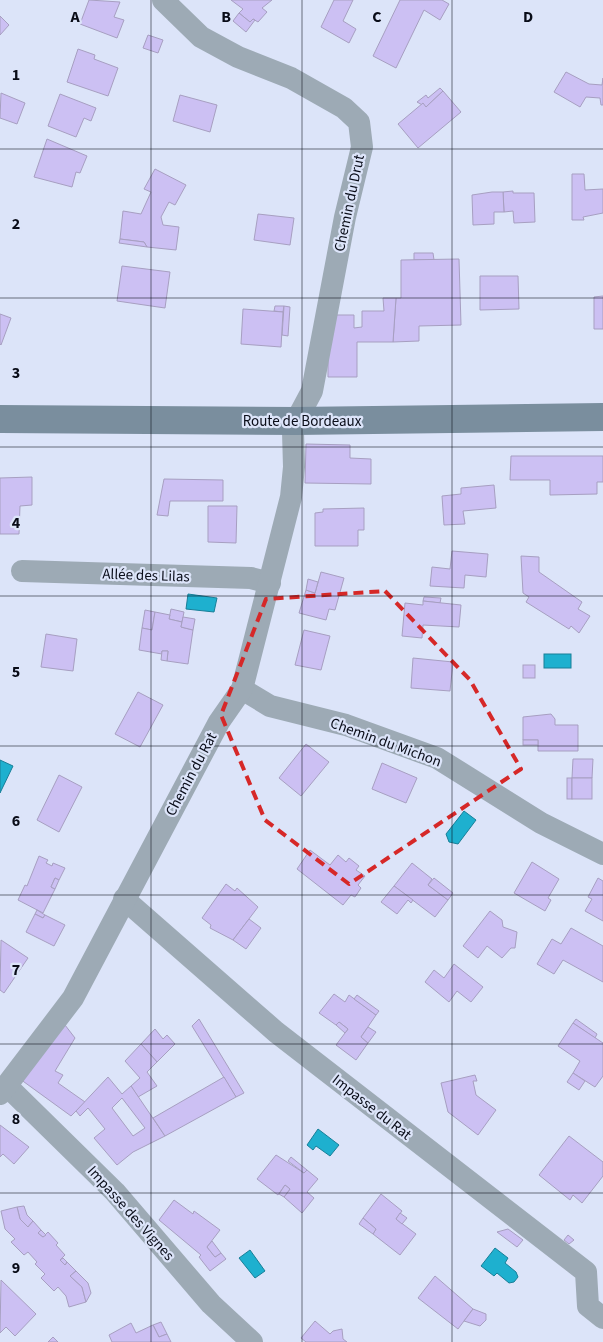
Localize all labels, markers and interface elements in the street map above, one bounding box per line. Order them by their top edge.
text: A [69,6,80,28]
text: B [221,6,231,28]
text: C [372,6,382,28]
text: D [523,6,533,28]
text: 1 [12,64,20,86]
street label: Chemin du Drut [329,153,370,254]
text: 2 [12,213,20,235]
text: 3 [12,362,20,384]
street label: Route de Bordeaux [243,411,362,432]
text: 4 [12,512,21,534]
street label: Allée des Lilas [102,563,190,588]
text: 5 [12,661,20,683]
street label: Chemin du Michon [327,713,444,772]
street label: Chemin du Rat [161,729,222,820]
text: 6 [12,810,20,832]
text: 7 [12,959,20,981]
street label: Impasse du Rat [328,1070,416,1145]
text: 8 [12,1108,20,1130]
street label: Impasse des Vignes [82,1161,179,1265]
text: 9 [12,1257,20,1279]

